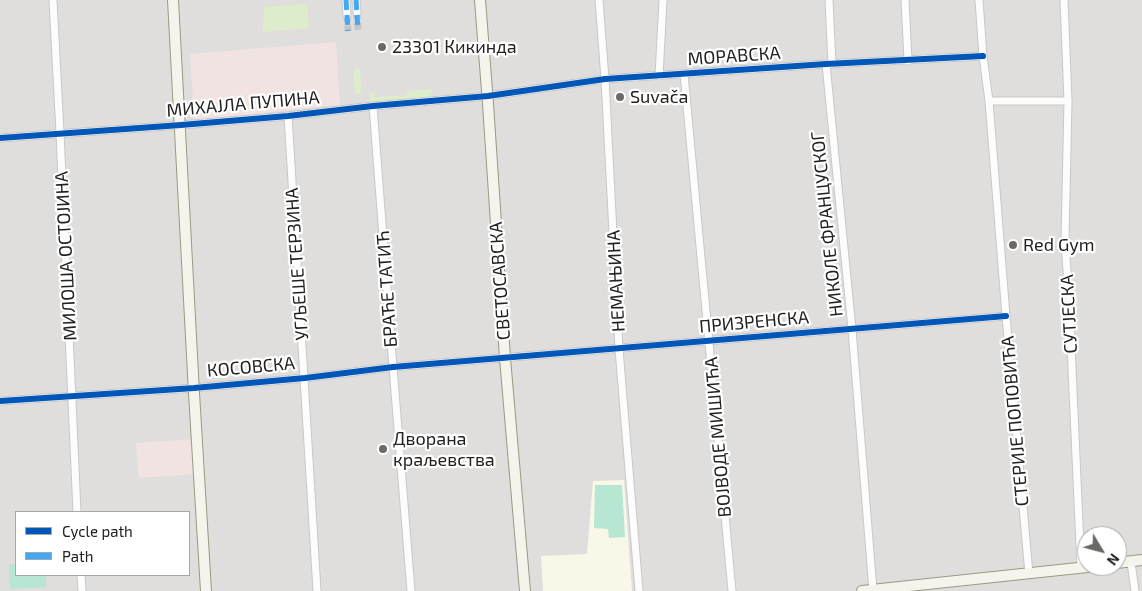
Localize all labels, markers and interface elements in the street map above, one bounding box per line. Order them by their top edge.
place label: 23301 Кикинда [392,36,517,58]
marker: 23301 Кикинда [376,41,388,53]
street label: МОРАВСКА [687,42,781,70]
place label: Suvača [630,86,688,108]
street label: МИХАЈЛА ПУПИНА [166,87,320,121]
marker: Suvača [614,91,626,103]
street label: НИКОЛЕ ФРАНЦУСКОГ [807,130,847,318]
street label: МИЛОША ОСТОЈИНА [51,171,81,341]
street label: УГЉЕШЕ ТЕРЗИНА [281,187,313,341]
street label: СВЕТОСАВСКА [485,221,515,341]
street label: НЕМАЊИНА [603,229,629,333]
street label: БРАЋЕ ТАТИЋ [372,230,402,348]
place label: Red Gym [1023,234,1095,256]
marker: Red Gym [1007,239,1019,251]
street label: СУТЈЕСКА [1056,274,1082,354]
street label: ПРИЗРЕНСКА [698,306,810,338]
street label: СТЕРИЈЕ ПОПОВИЋА [997,335,1033,507]
street label: КОСОВСКА [206,352,296,382]
street label: ВОЈВОДЕ МИШИЋА [700,356,736,518]
place label: Дворана краљевства [393,428,495,470]
marker: Дворана краљевства [377,443,389,455]
legend [15,511,190,576]
text: Cycle path [62,522,133,540]
north arrow [1077,526,1127,576]
text: Path [62,547,93,565]
text: N [1104,551,1123,569]

